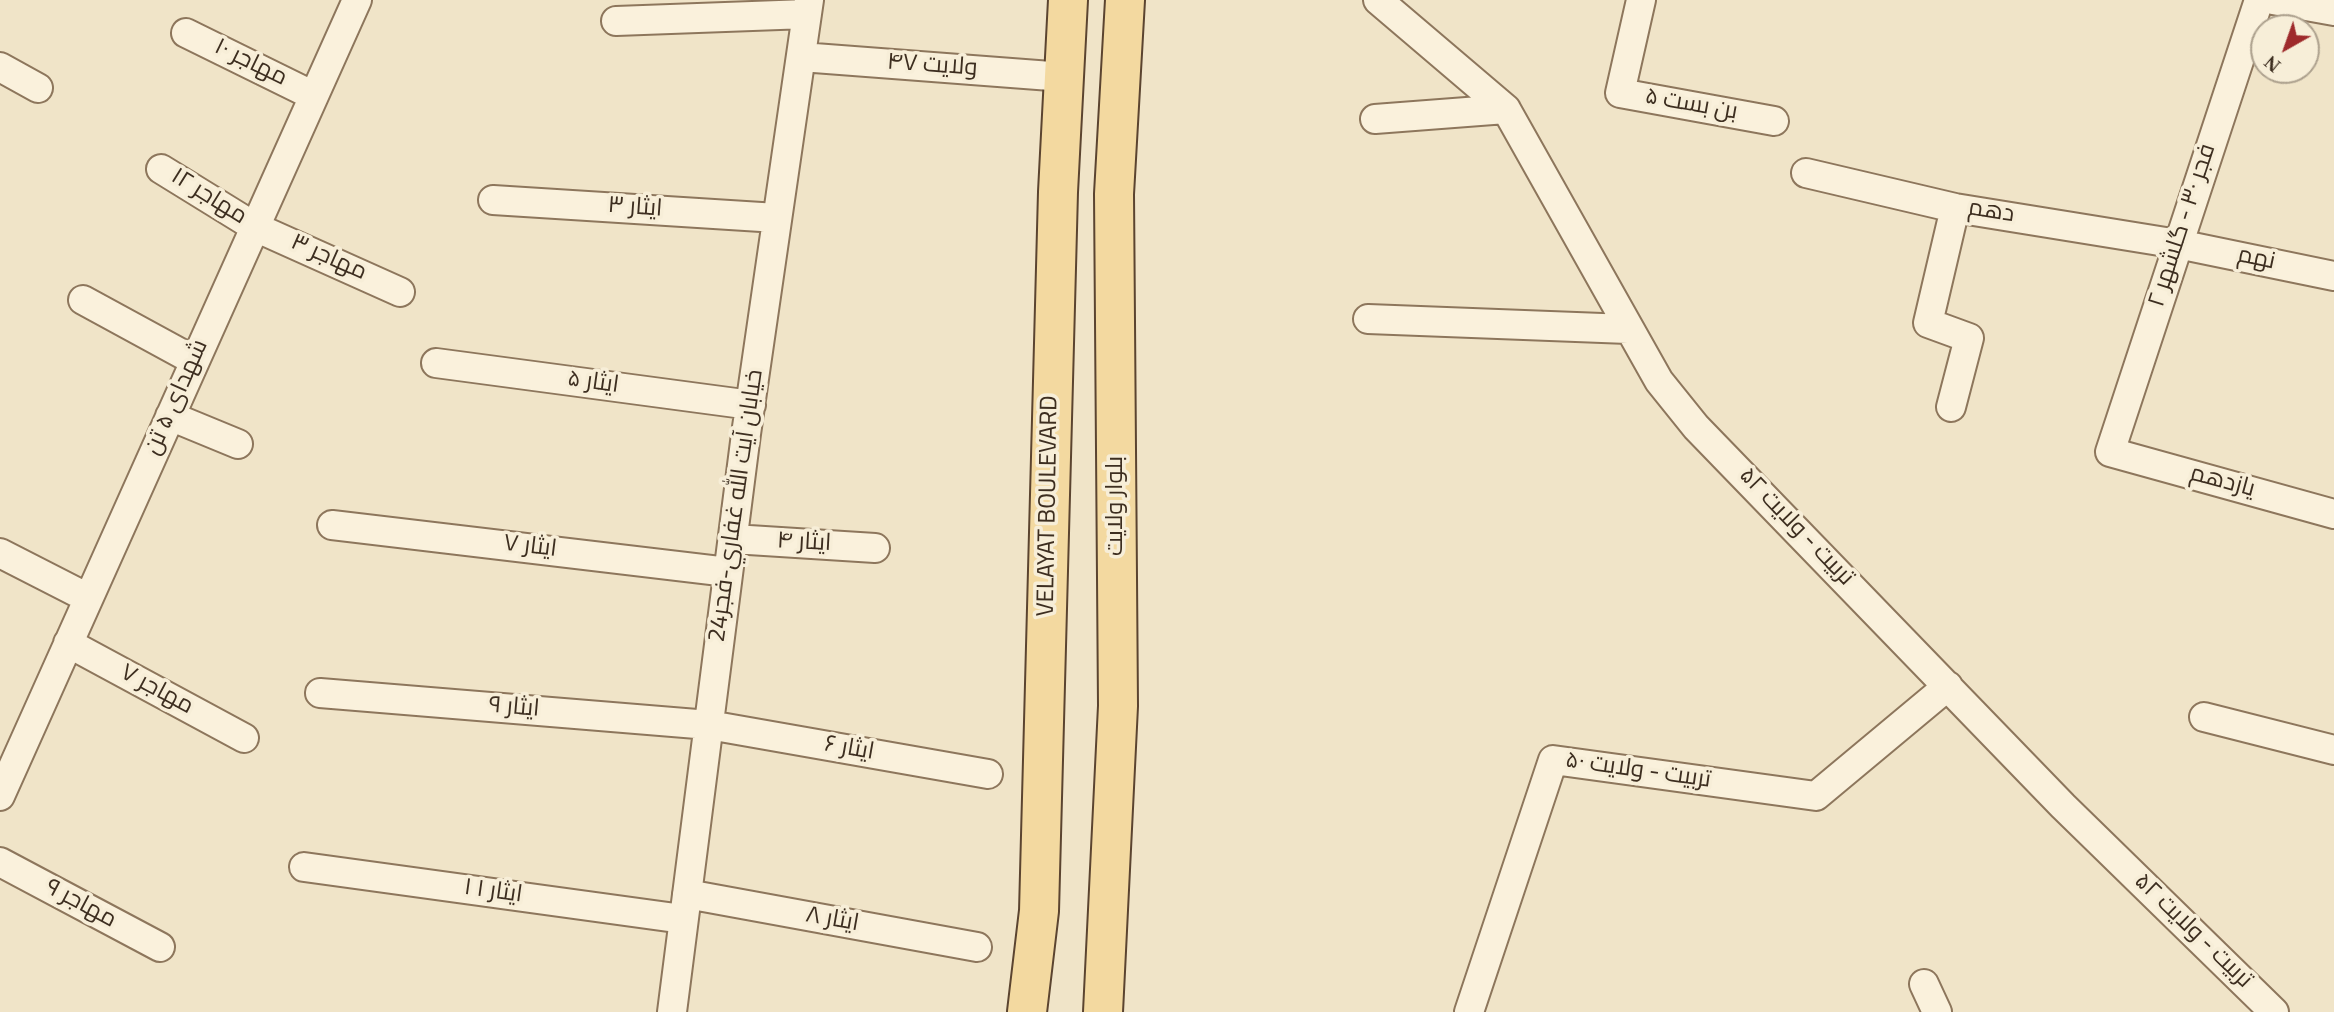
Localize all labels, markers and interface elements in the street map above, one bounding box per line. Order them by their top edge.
north arrow [2250,14,2320,84]
street label: مهاجر ۱۰ [209,34,291,94]
street label: ولایت ۴۷ [886,49,978,85]
text: N [2260,51,2284,76]
street label: بن بست ۵ [1642,84,1740,128]
street label: فجر ۳۰ - گلشهر ۲ [2144,141,2224,311]
street label: مهاجر ۱۲ [165,163,251,233]
street label: ایثار ۳ [607,193,663,225]
street label: دهم [1966,195,2016,231]
street label: مهاجر ۳ [285,230,371,288]
street label: نهم [2234,242,2278,278]
street label: شهدای ۵ تن [140,336,216,460]
street label: ایثار ۵ [565,366,621,402]
street label: خيابان آيت الله غفاري-فجر24 [705,368,771,644]
street label: VELAYAT BOULEVARD [1034,395,1066,617]
street label: بلوار ولایت [1103,456,1131,556]
street label: یازدهم [2186,461,2258,505]
street label: تربیت - ولایت ۵۲ [1731,463,1859,593]
street label: ایثار ۴ [776,528,832,560]
street label: ایثار ۷ [502,530,558,566]
street label: مهاجر ۷ [114,660,198,722]
street label: ایثار ۹ [487,692,541,726]
street label: ایثار ۶ [822,731,876,769]
street label: تربیت - ولایت ۵۰ [1563,748,1713,796]
street label: تربیت - ولایت ۵۲ [2127,868,2257,996]
street label: مهاجر ۹ [39,874,121,936]
street label: ایثار ۱ ۱ [462,875,524,911]
street label: ایثار ۸ [803,902,861,940]

